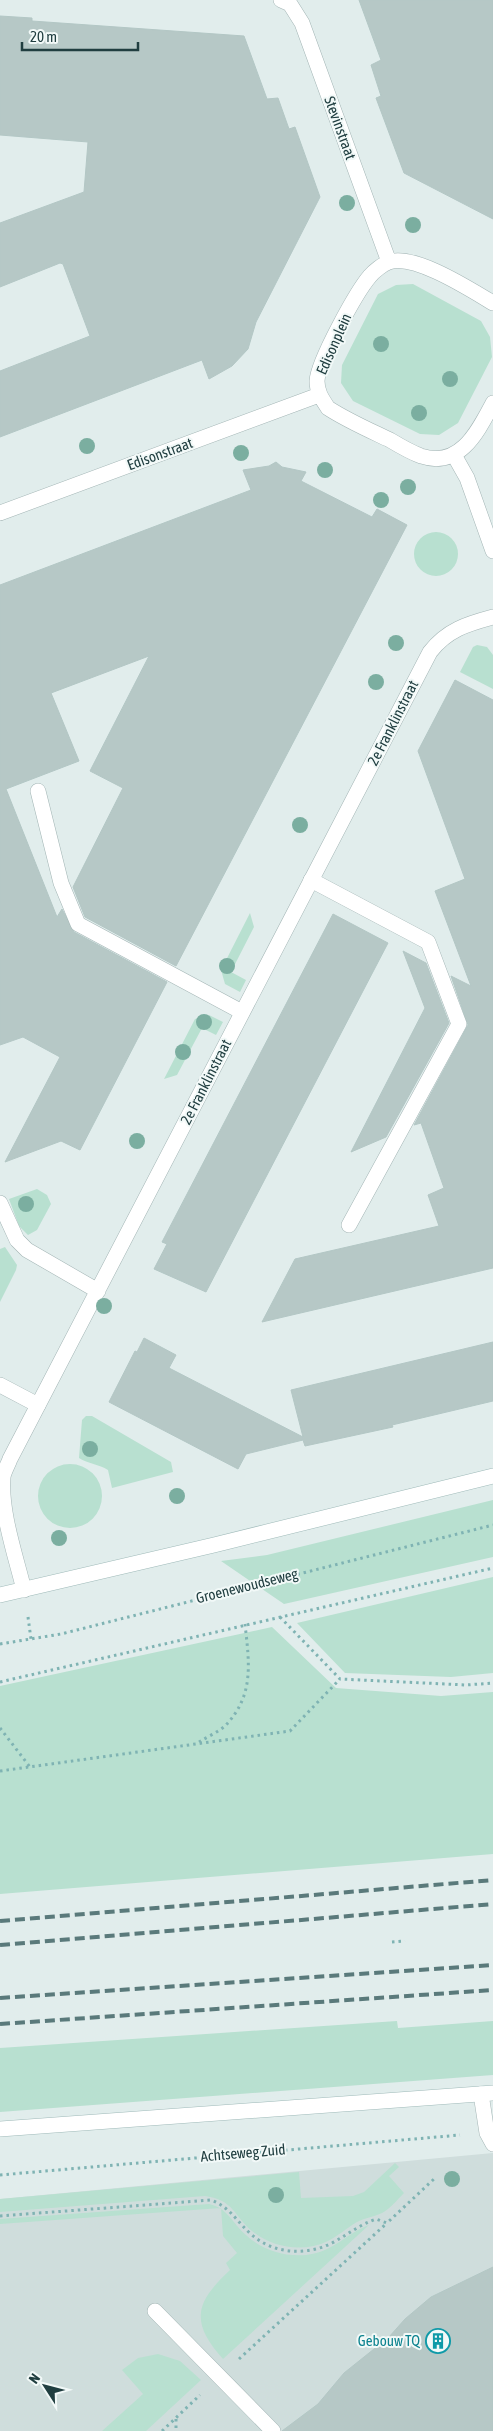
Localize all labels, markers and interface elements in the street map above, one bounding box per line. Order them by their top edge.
scale bar [22,20,139,52]
text: 20 m [30,28,57,45]
street label: Stevinstraat [321,94,360,162]
street label: Edisonplein [313,311,355,377]
street label: Edisonstraat [125,434,195,473]
street label: 2e Franklinstraat [364,677,421,768]
street label: 2e Franklinstraat [177,1036,234,1127]
street label: Groenewoudseweg [194,1565,300,1606]
street label: Achtseweg Zuid [200,2140,286,2165]
building icon: Gebouw TQ [425,2328,451,2354]
place label: Gebouw TQ [358,2332,420,2349]
north arrow [20,2361,70,2411]
text: N [26,2370,43,2386]

